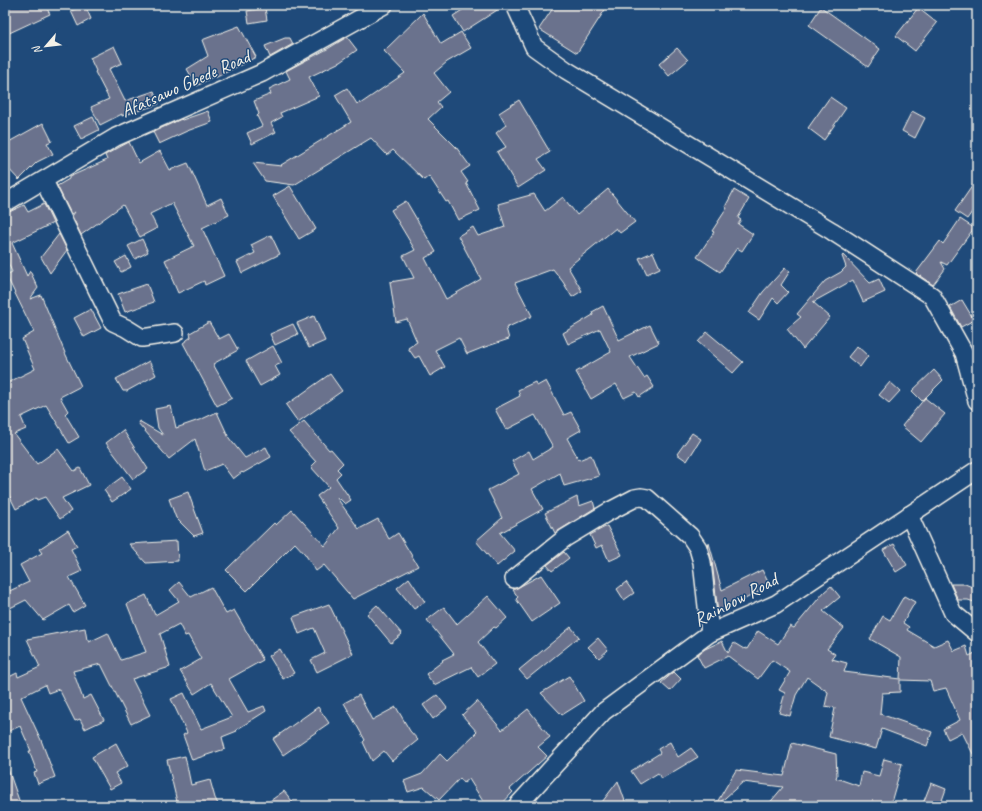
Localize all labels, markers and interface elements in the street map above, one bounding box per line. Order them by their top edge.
north arrow [26,26,66,66]
text: N [28,42,45,57]
street label: Afatsawo Gbede Road [117,43,257,123]
street label: Rainbow Road [689,566,785,632]

